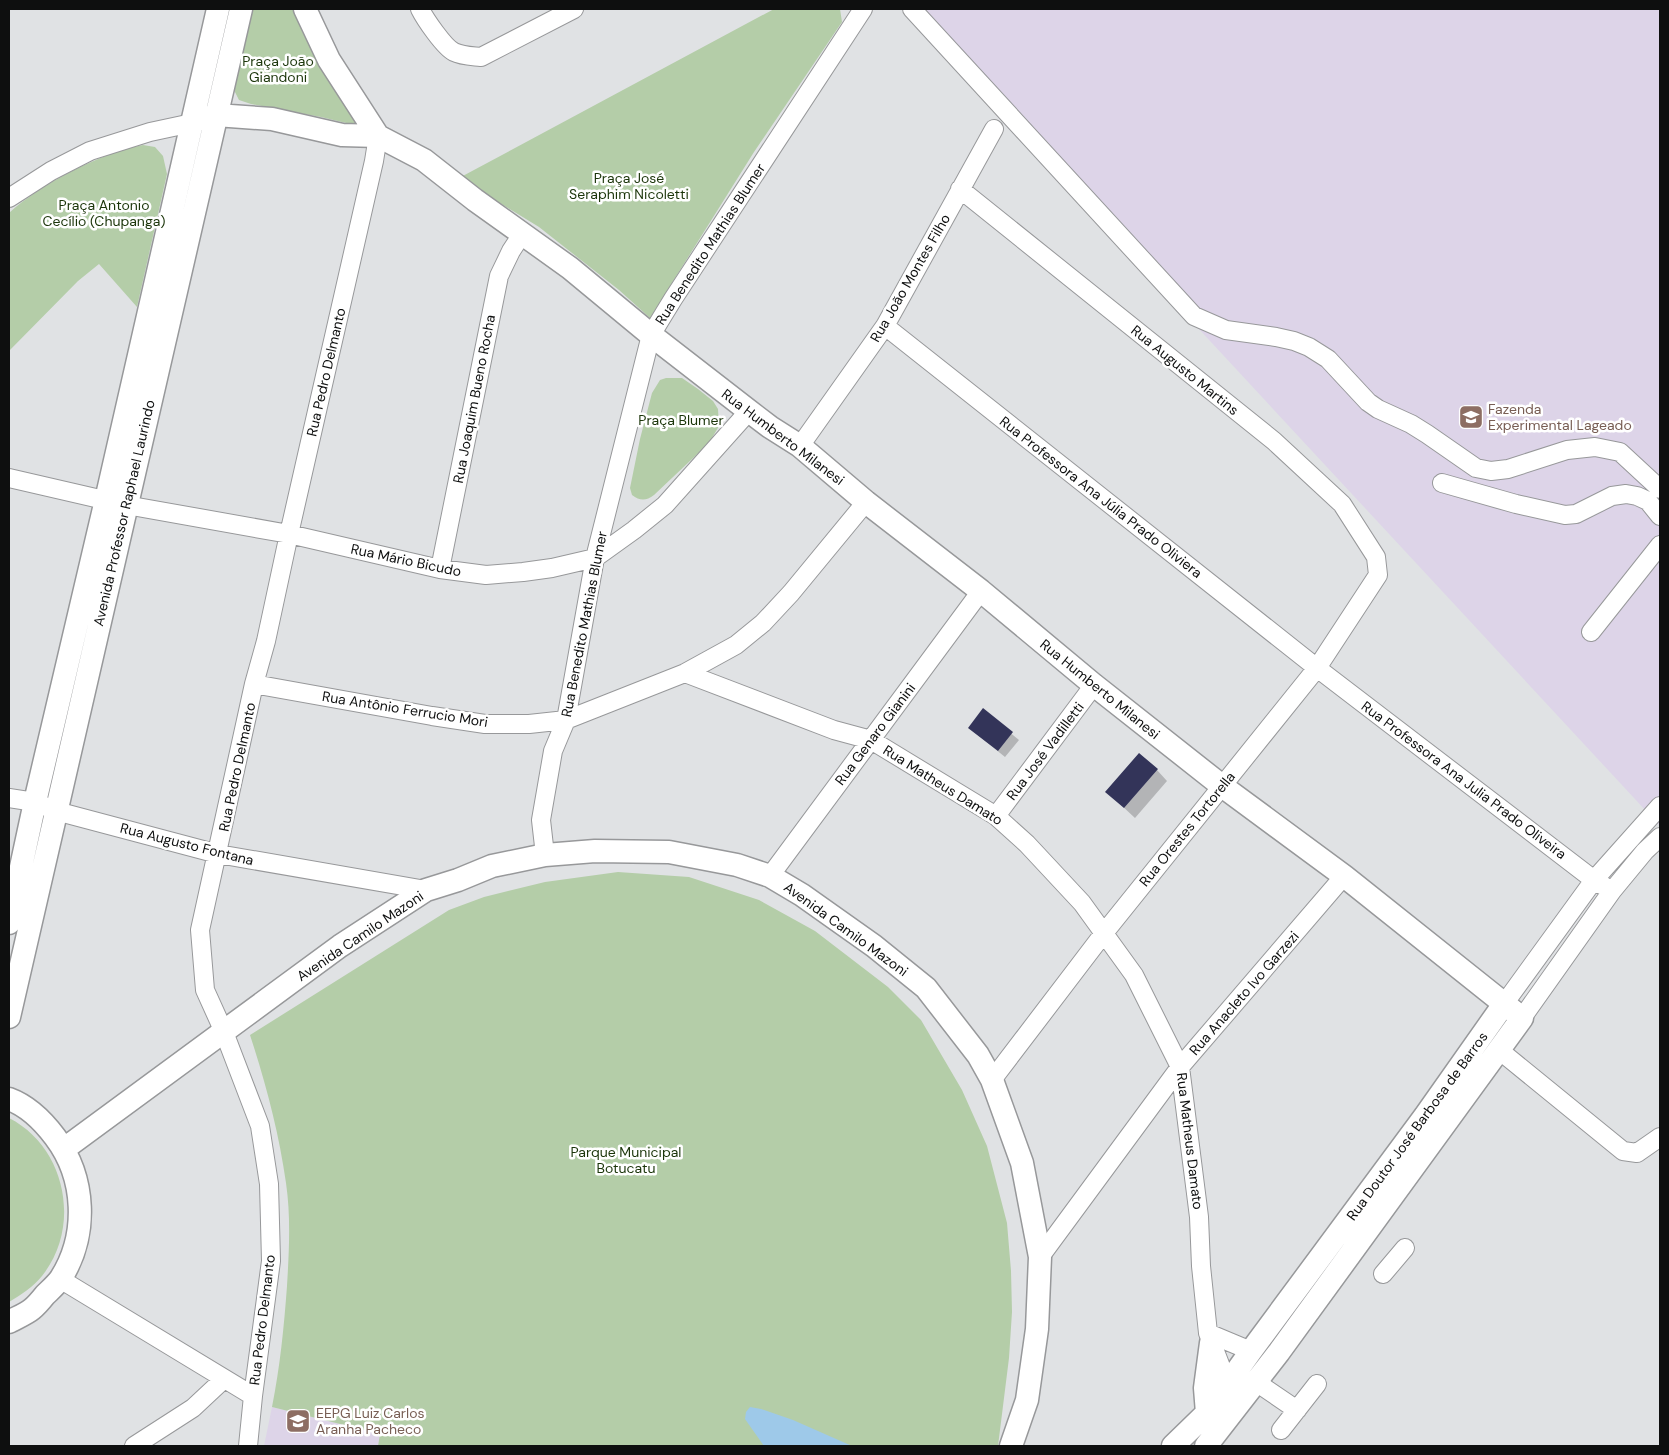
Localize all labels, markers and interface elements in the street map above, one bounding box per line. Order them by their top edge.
park label: Praça João Giandoni [242,52,314,86]
street label: Rua Benedito Mathias Blumer [651,160,769,328]
park label: Praça José Seraphim Nicoletti [569,169,689,203]
park label: Praça Antonio Cecílio (Chupanga) [42,196,166,230]
street label: Rua João Montes Filho [866,211,954,345]
street label: Rua Pedro Delmanto [302,306,350,438]
street label: Rua Joaquim Bueno Rocha [449,313,499,485]
street label: Rua Augusto Martins [1128,321,1242,419]
street label: Rua Humberto Milanesi [718,385,848,489]
street label: Avenida Professor Raphael Laurindo [89,398,159,628]
place label: Fazenda Experimental Lageado [1488,400,1632,434]
school or university icon: Fazenda Experimental Lageado [1458,404,1484,430]
park label: Praça Blumer [638,411,724,429]
street label: Rua Professora Ana Júlia Prado Oliviera [996,412,1206,582]
street label: Rua Benedito Mathias Blumer [557,529,611,719]
street label: Rua Mário Bicudo [349,539,463,581]
street label: Rua Humberto Milanesi [1036,635,1164,743]
street label: Rua Genaro Gianini [831,679,919,789]
street label: Rua Antônio Ferrucio Mori [321,687,489,731]
street label: Rua Professora Ana Julia Prado Oliveira [1358,697,1570,863]
street label: Rua José Vadilletti [1002,698,1088,804]
street label: Rua Pedro Delmanto [215,701,259,833]
street label: Rua Matheus Damato [880,741,1006,829]
street label: Rua Orestes Tortorella [1135,768,1239,890]
street label: Rua Augusto Fontana [118,819,256,869]
street label: Avenida Camilo Mazoni [780,878,912,980]
street label: Avenida Camilo Mazoni [293,887,427,985]
street label: Rua Anacleto Ivo Garzezi [1185,927,1303,1059]
street label: Rua Doutor José Barbosa de Barros [1342,1028,1492,1224]
street label: Rua Matheus Damato [1173,1071,1207,1211]
park label: Parque Municipal Botucatu [571,1143,681,1177]
street label: Rua Pedro Delmanto [245,1254,279,1386]
place label: EEPG Luiz Carlos Aranha Pacheco [316,1404,424,1438]
school or university icon: EEPG Luiz Carlos Aranha Pacheco [285,1408,311,1434]

